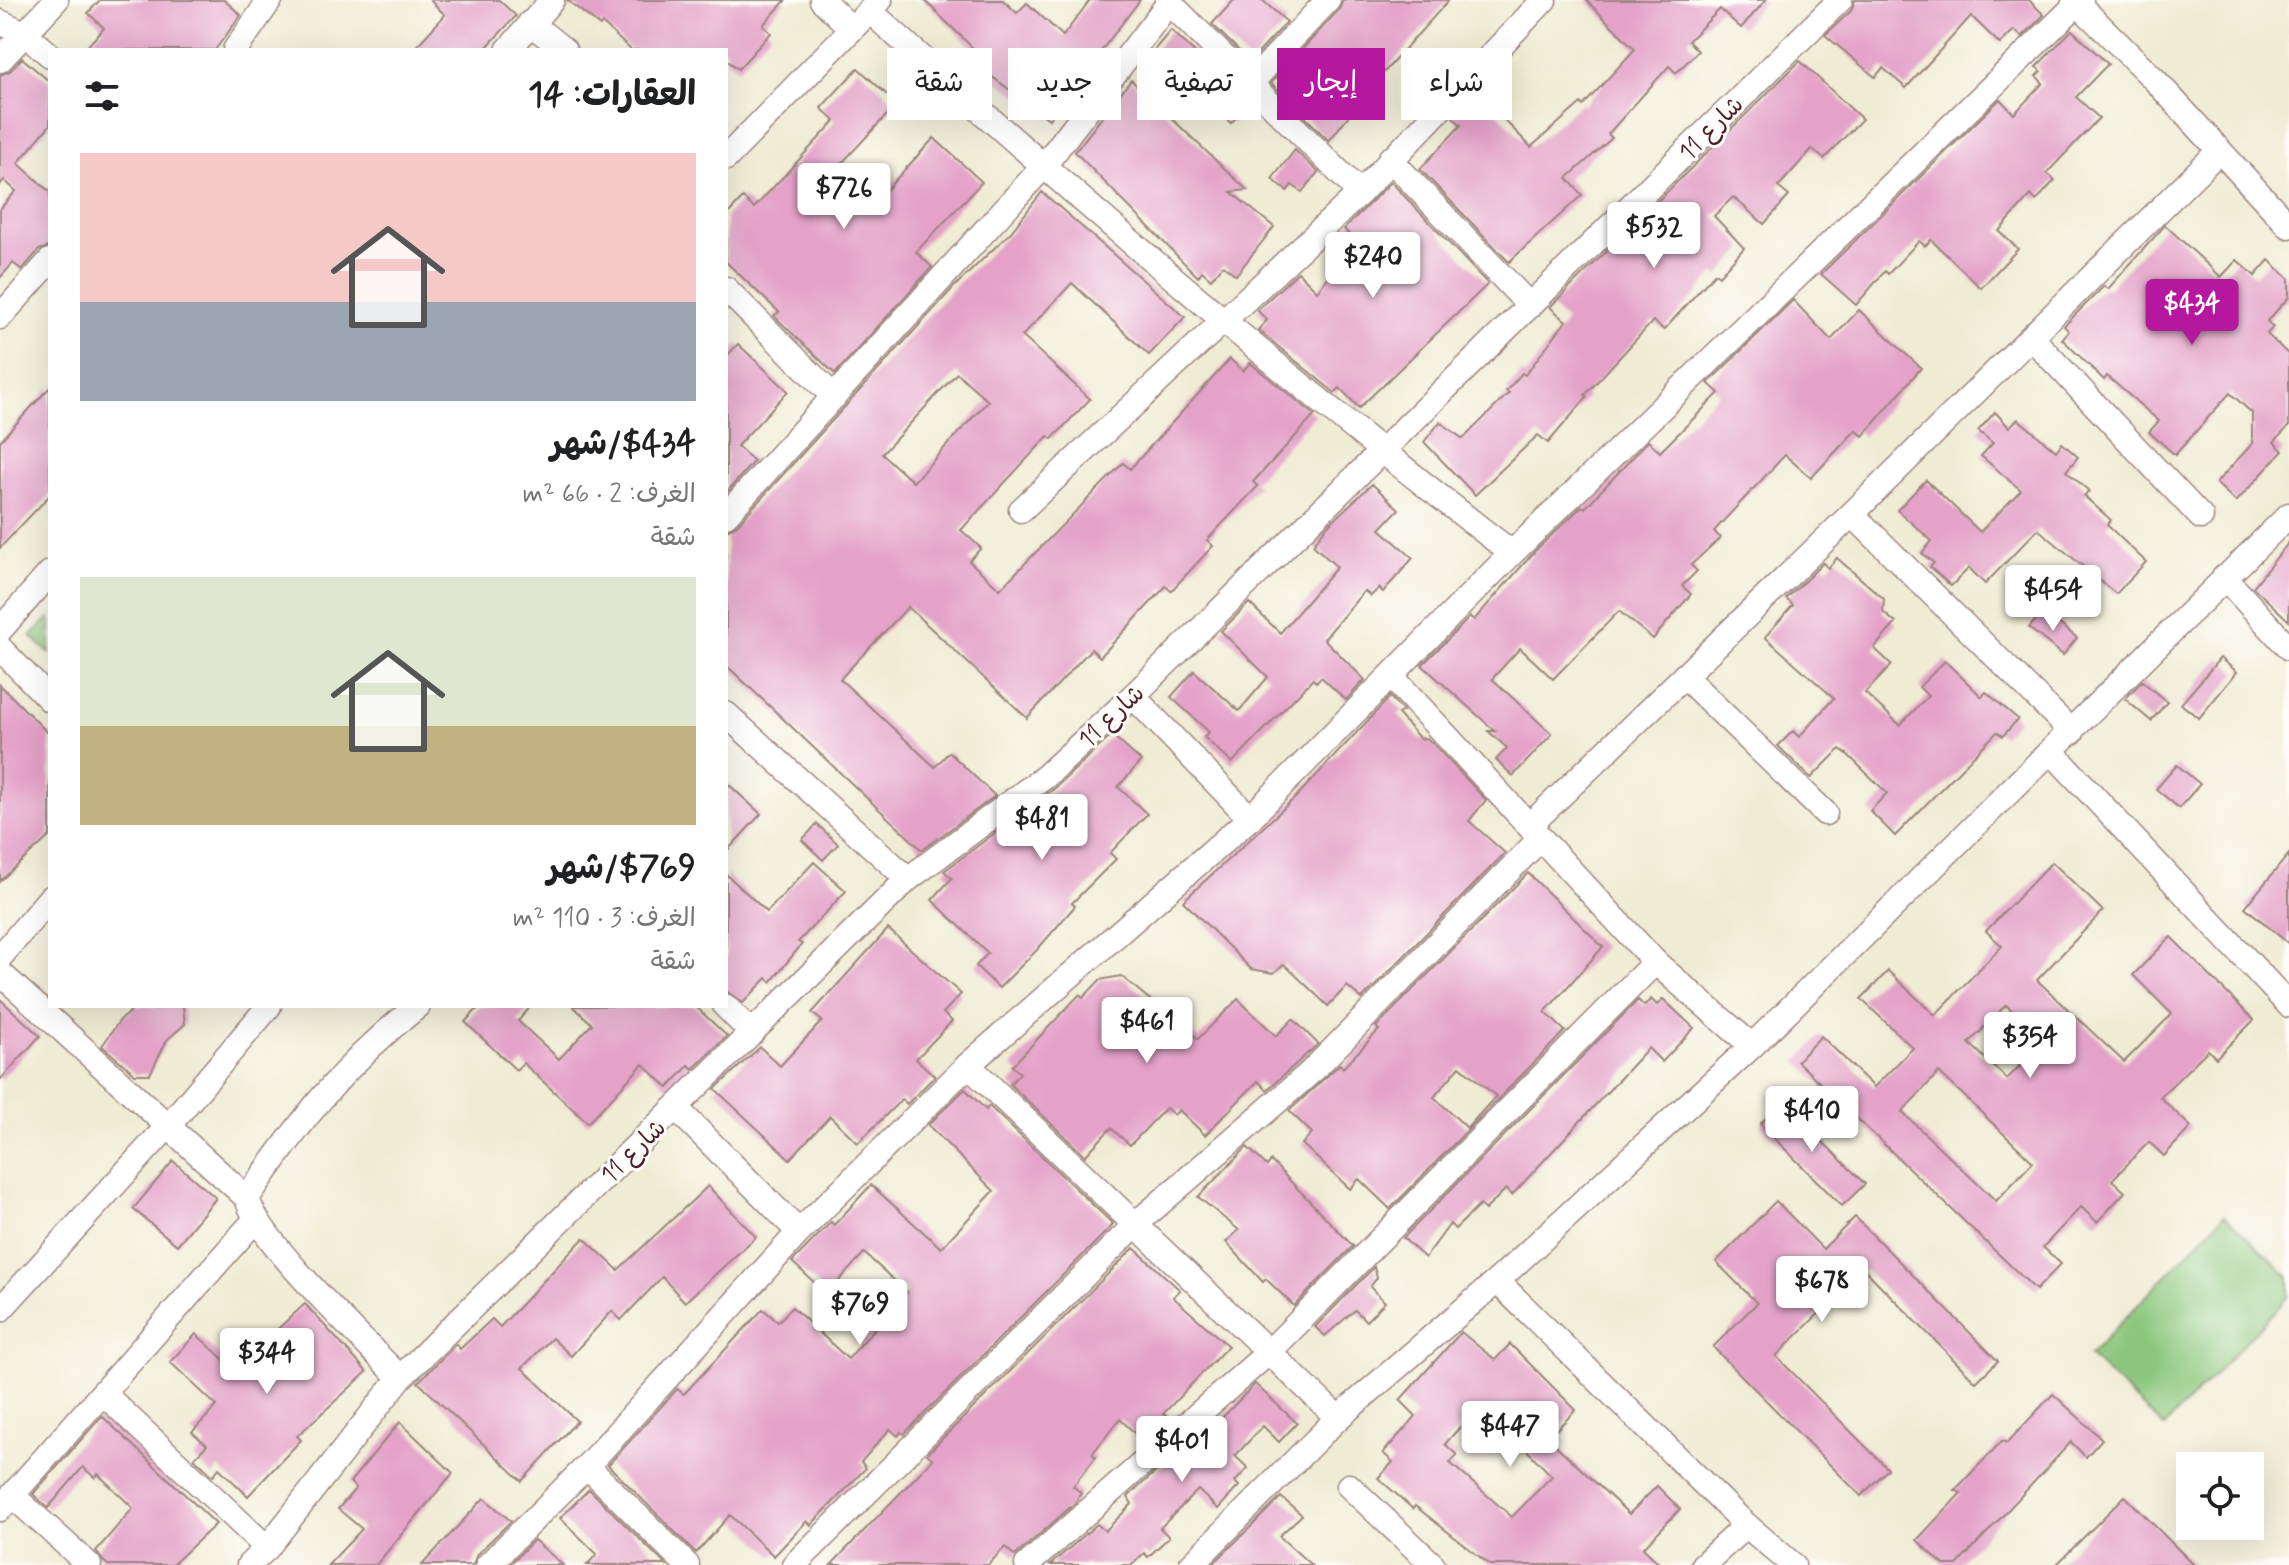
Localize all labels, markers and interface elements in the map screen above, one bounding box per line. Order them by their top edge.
chip: شقة [887,48,992,120]
chip: جديد [1008,48,1121,120]
chip: تصفية [1137,48,1261,120]
chip: إيجار [1277,48,1385,120]
chip: شراء [1401,48,1512,120]
text: العقارات: 14 [528,73,696,118]
icon: filters [80,74,124,118]
street label: شارع 11 [1673,90,1751,168]
pin: $726 [797,163,891,231]
text: $726 [815,172,873,206]
pin: $532 [1607,202,1701,270]
icon: home [316,205,460,349]
text: $532 [1625,211,1683,245]
pin: $240 [1326,232,1420,300]
text: $240 [1343,241,1403,275]
pin: $434 [2145,279,2239,347]
text: $434 [2164,288,2220,322]
text: $434/شهر [550,422,696,467]
text: الغرف: 2 · 66 m² [522,478,696,512]
text: شقة [651,521,696,555]
pin: $454 [2006,565,2100,633]
text: $454 [2023,574,2083,608]
icon: home [316,629,460,773]
street label: شارع 11 [1072,679,1152,756]
pin: $481 [995,794,1089,862]
text: $481 [1015,803,1069,837]
text: $769/شهر [547,846,696,891]
text: الغرف: 3 · 110 m² [513,902,696,936]
text: شقة [651,945,696,979]
pin: $461 [1100,997,1194,1065]
text: $461 [1120,1006,1174,1040]
pin: $354 [1983,1012,2077,1080]
text: $354 [2002,1021,2058,1055]
pin: $410 [1765,1086,1859,1154]
text: $410 [1783,1095,1841,1129]
street label: شارع 11 [595,1113,673,1191]
pin: $678 [1775,1256,1869,1324]
text: $678 [1794,1265,1850,1299]
pin: $769 [813,1279,907,1347]
text: $769 [830,1288,890,1322]
pin: $344 [220,1328,314,1396]
text: $344 [238,1337,296,1371]
pin: $447 [1463,1401,1557,1469]
text: $447 [1480,1410,1540,1444]
pin: $401 [1135,1416,1229,1484]
text: $401 [1154,1425,1210,1459]
map controls [2176,1452,2264,1540]
button: locate [2176,1452,2264,1540]

